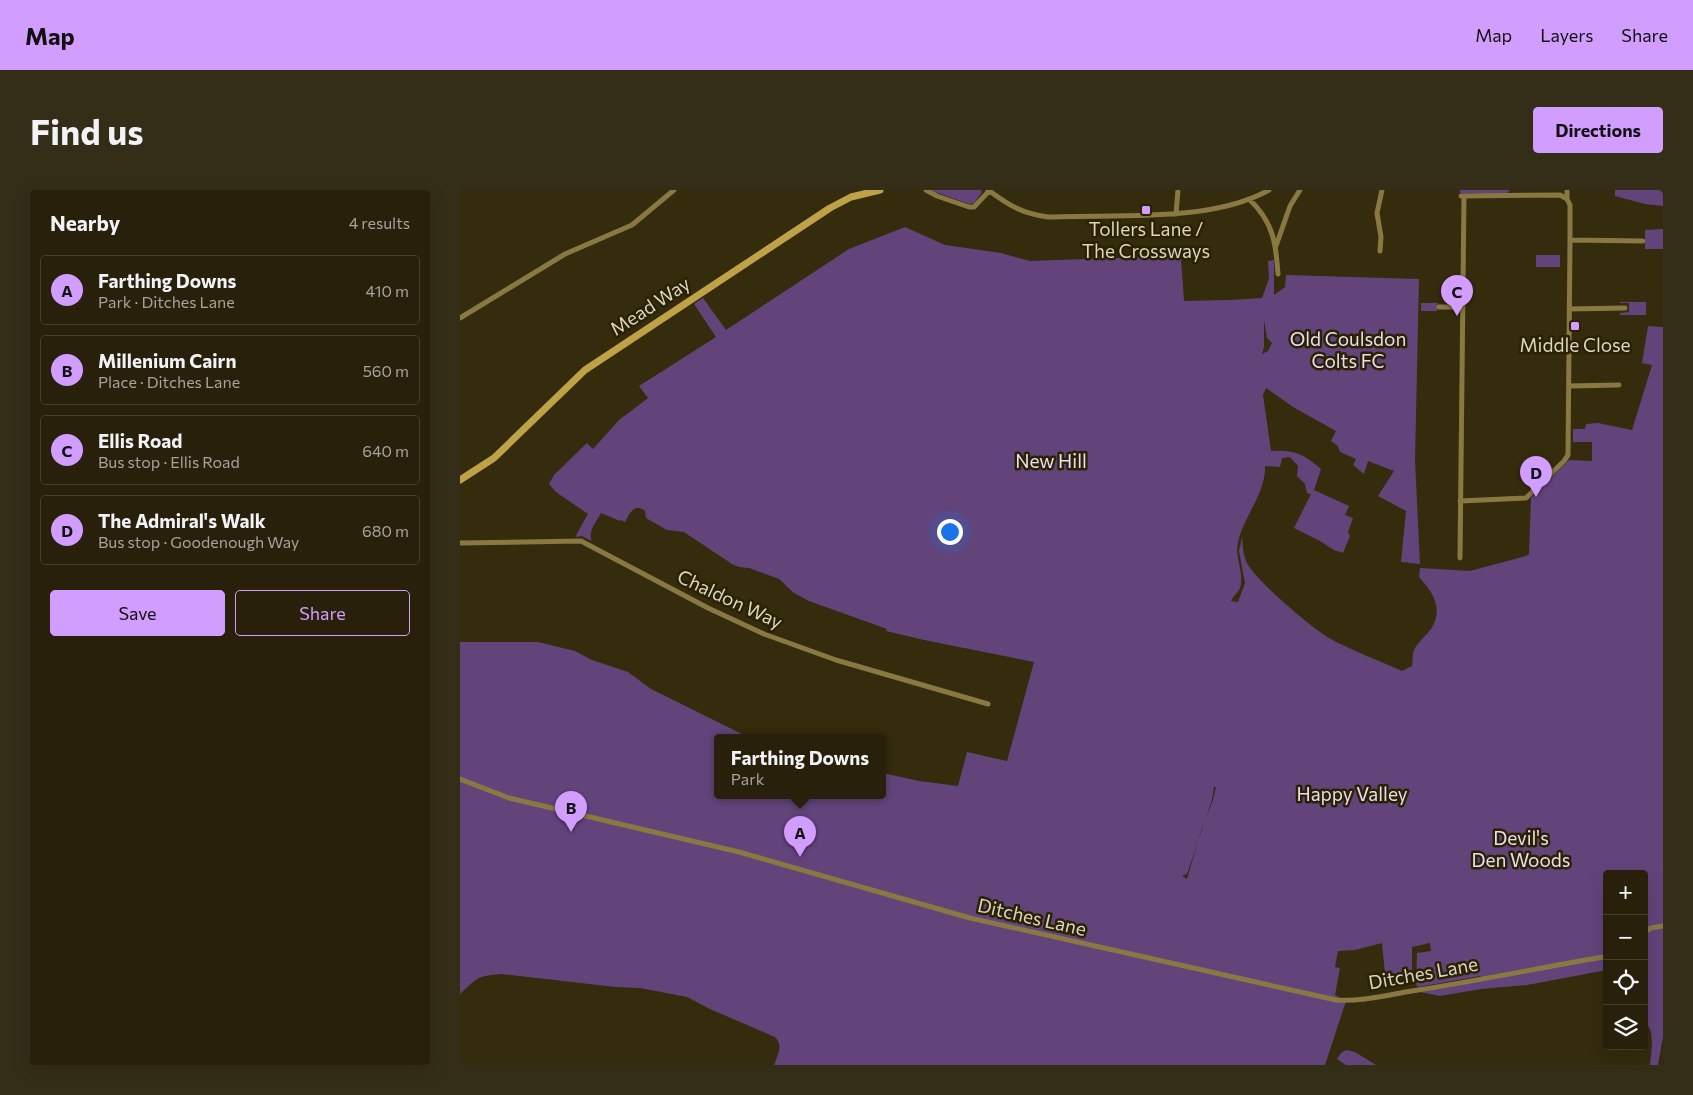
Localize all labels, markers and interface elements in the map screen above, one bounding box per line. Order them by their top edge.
text: Map [25,21,75,50]
text: Map [1475,24,1512,46]
text: Layers [1540,24,1593,46]
text: Share [1621,24,1668,46]
button: Directions [1533,107,1663,153]
text: Find us [30,109,144,152]
marker: Tollers Lane / The Crossways [1140,204,1152,216]
text: Nearby [50,210,120,235]
text: 4 results [349,213,410,232]
place label: Tollers Lane / The Crossways [1082,217,1210,262]
text: Farthing Downs [98,269,236,292]
street label: Mead Way [605,271,694,340]
pin: C [1441,275,1473,316]
text: A [61,281,73,300]
text: 410 m [366,281,409,300]
text: Park · Ditches Lane [98,292,235,311]
marker: Middle Close [1569,320,1581,332]
park label: Old Coulsdon Colts FC [1290,327,1406,372]
place label: Middle Close [1519,333,1631,356]
text: Millenium Cairn [98,349,236,372]
text: B [62,361,72,380]
text: 560 m [363,361,409,380]
text: Place · Ditches Lane [98,372,240,391]
text: Ellis Road [98,429,182,452]
text: C [62,441,72,460]
text: 640 m [362,441,409,460]
park label: New Hill [1015,449,1087,472]
text: Bus stop · Ellis Road [98,452,240,471]
pin: D [1520,456,1552,497]
text: The Admiral's Walk [98,509,266,532]
your location [937,519,963,545]
text: D [61,521,73,540]
text: 680 m [362,521,409,540]
text: Bus stop · Goodenough Way [98,532,299,551]
street label: Chaldon Way [674,564,787,633]
button: Save [50,590,225,636]
button: Share [235,590,410,636]
popup [714,734,886,799]
text: Farthing Downs [731,746,869,769]
text: Park [731,769,764,788]
park label: Happy Valley [1296,782,1408,805]
pin: B [555,791,587,832]
pin: A [784,816,816,857]
park label: Devil's Den Woods [1472,826,1570,871]
map controls [1603,870,1648,1050]
button: + [1603,870,1648,915]
street label: Ditches Lane [976,893,1089,940]
button: − [1603,915,1648,960]
street label: Ditches Lane [1366,952,1479,993]
button: locate [1603,960,1648,1005]
button: layers [1603,1005,1648,1050]

